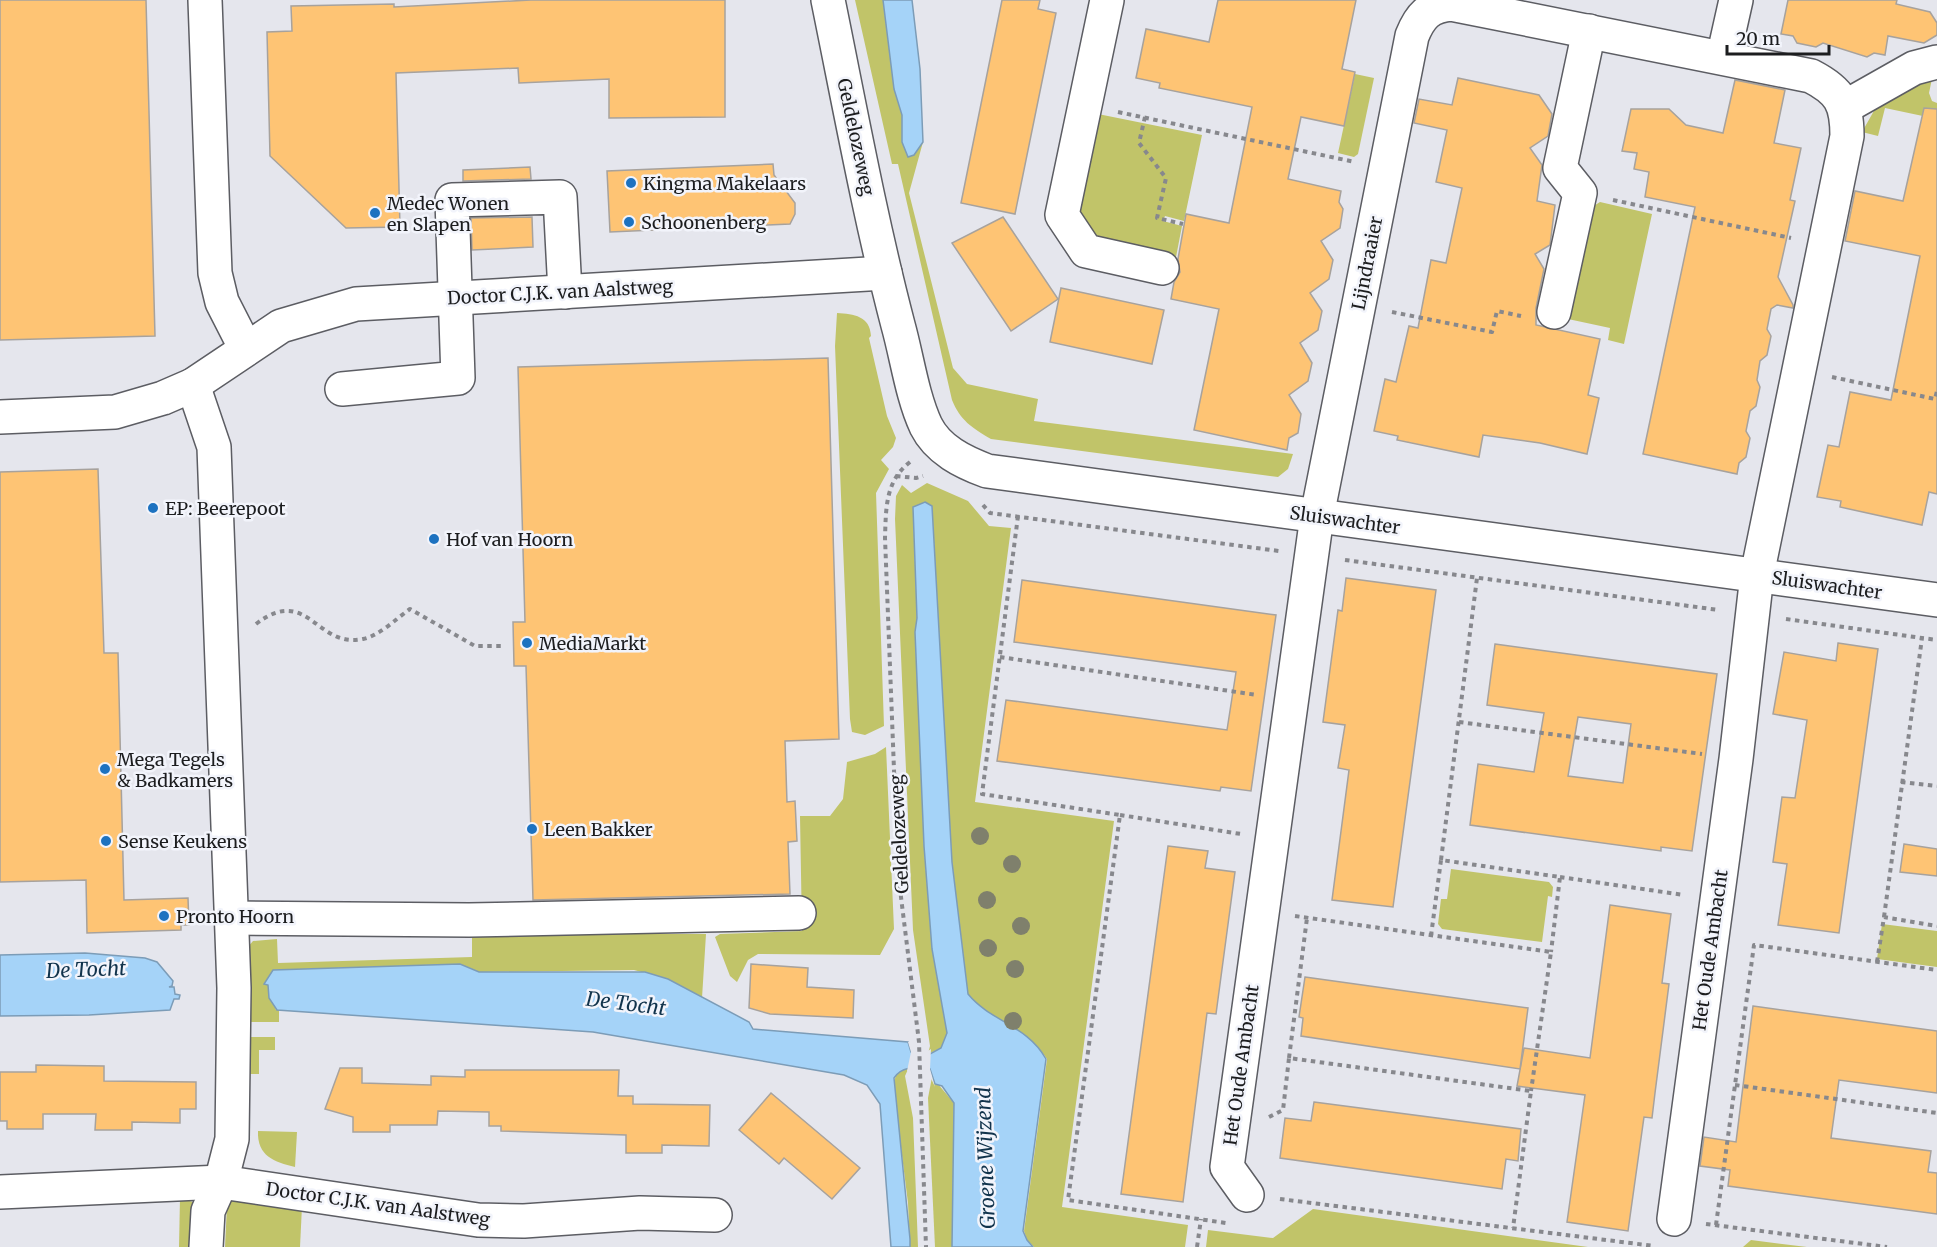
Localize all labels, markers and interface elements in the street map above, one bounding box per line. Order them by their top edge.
scale bar [1727,18,1829,56]
text: 20 m [1736,27,1780,50]
street label: Geldelozeweg [832,76,880,198]
place label: Kingma Makelaars [643,172,806,195]
marker: Kingma Makelaars [624,176,638,190]
place label: Medec Wonen en Slapen [387,192,509,236]
marker: Medec Wonen en Slapen [368,206,382,220]
place label: Schoonenberg [641,211,766,234]
street label: Lijndraaier [1347,214,1387,312]
marker: Schoonenberg [622,215,636,229]
street label: Doctor C.J.K. van Aalstweg [446,275,674,309]
place label: EP: Beerepoot [165,497,285,520]
marker: EP: Beerepoot [146,501,160,515]
street label: Sluiswachter [1288,501,1402,539]
place label: Hof van Hoorn [446,528,573,551]
marker: Hof van Hoorn [427,532,441,546]
street label: Sluiswachter [1770,566,1884,604]
place label: MediaMarkt [539,632,646,655]
marker: MediaMarkt [520,636,534,650]
place label: Mega Tegels & Badkamers [117,748,233,792]
marker: Mega Tegels & Badkamers [98,762,112,776]
street label: Geldelozeweg [884,774,914,894]
place label: Leen Bakker [544,818,653,841]
marker: Leen Bakker [525,822,539,836]
place label: Sense Keukens [118,830,247,853]
marker: Sense Keukens [99,834,113,848]
street label: Het Oude Ambacht [1687,868,1733,1032]
place label: Pronto Hoorn [176,905,294,928]
marker: Pronto Hoorn [157,909,171,923]
water label: De Tocht [45,955,127,983]
street label: Het Oude Ambacht [1218,983,1264,1147]
water label: De Tocht [584,986,667,1020]
water label: Groene Wijzend [970,1086,1000,1229]
street label: Doctor C.J.K. van Aalstweg [264,1177,492,1231]

